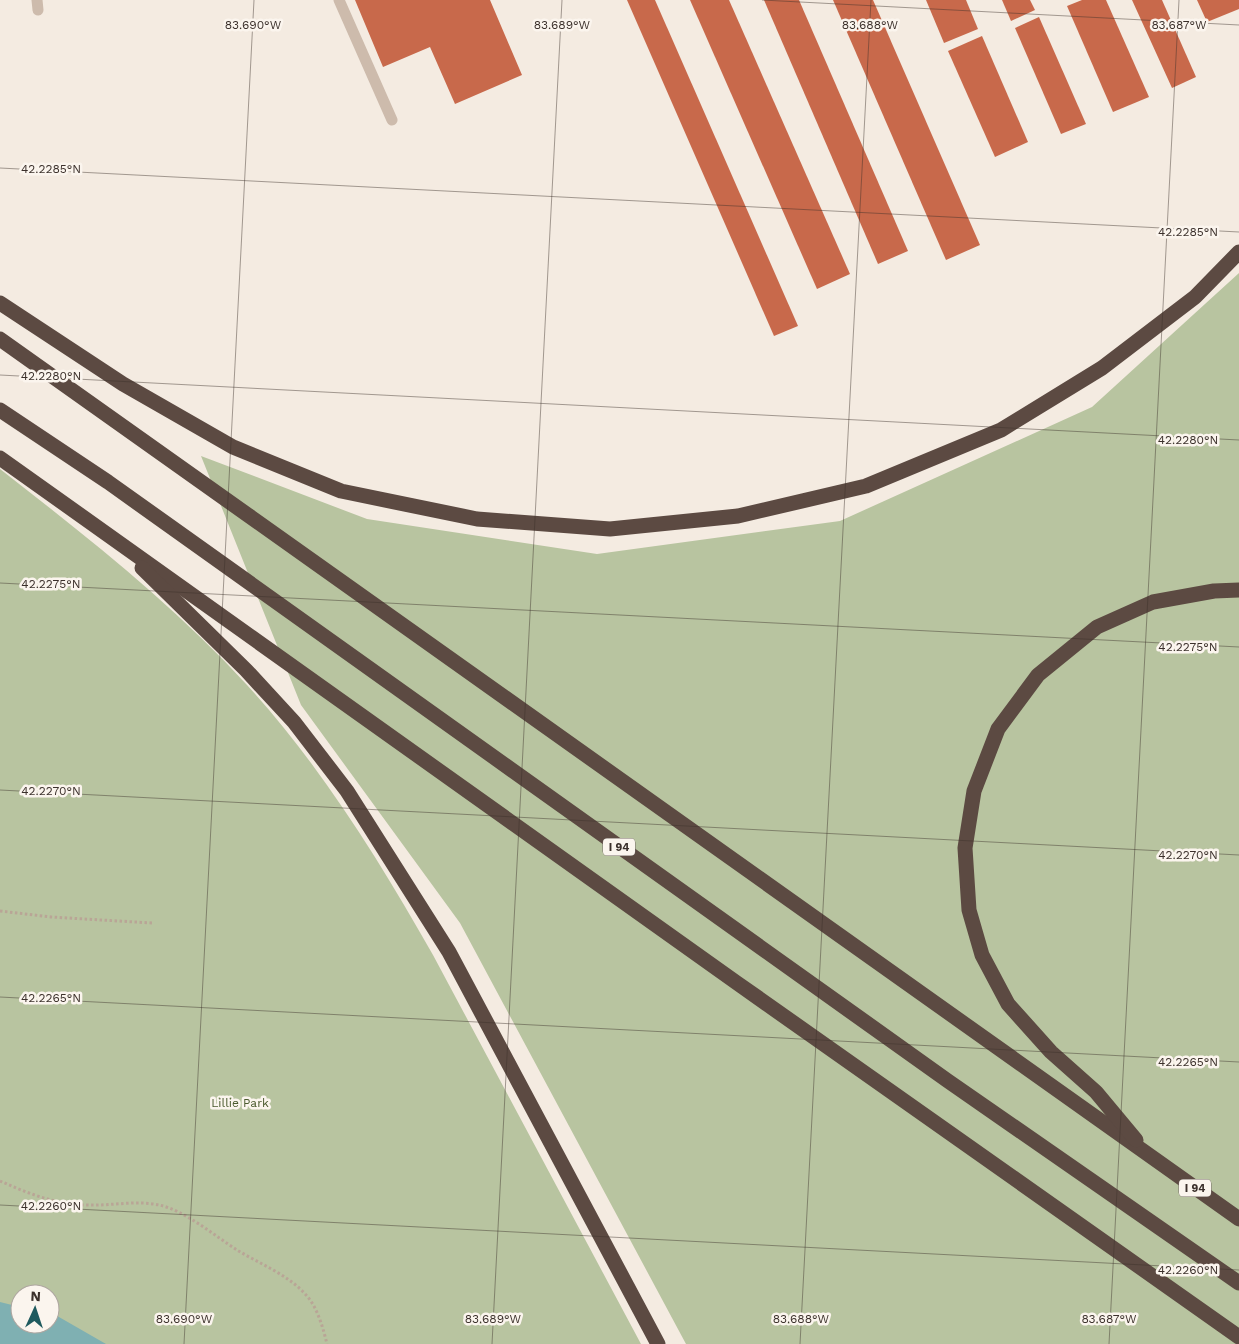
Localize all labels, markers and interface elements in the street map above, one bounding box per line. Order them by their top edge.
text: 83.690°W [225,18,282,32]
text: 83.689°W [534,18,591,32]
text: 83.688°W [842,18,899,32]
text: 83.687°W [1151,18,1207,32]
text: 42.2285°N [21,162,81,176]
text: 42.2285°N [1158,225,1218,239]
text: 42.2280°N [21,369,81,383]
text: 42.2280°N [1158,433,1218,447]
text: 42.2275°N [21,577,81,591]
text: 42.2275°N [1158,640,1218,654]
text: 42.2270°N [21,784,81,798]
road number: I 94 [603,839,635,856]
text: 42.2270°N [1158,848,1218,862]
text: 42.2265°N [21,991,81,1005]
text: 42.2265°N [1158,1055,1218,1069]
park label: Lillie Park [211,1096,269,1110]
road number: I 94 [1179,1180,1211,1196]
text: 42.2260°N [21,1199,81,1213]
text: 42.2260°N [1158,1263,1218,1277]
north arrow [10,1284,60,1334]
text: N [30,1288,41,1304]
text: 83.690°W [156,1312,213,1326]
text: 83.689°W [465,1312,522,1326]
text: 83.688°W [773,1312,830,1326]
text: 83.687°W [1081,1312,1137,1326]

